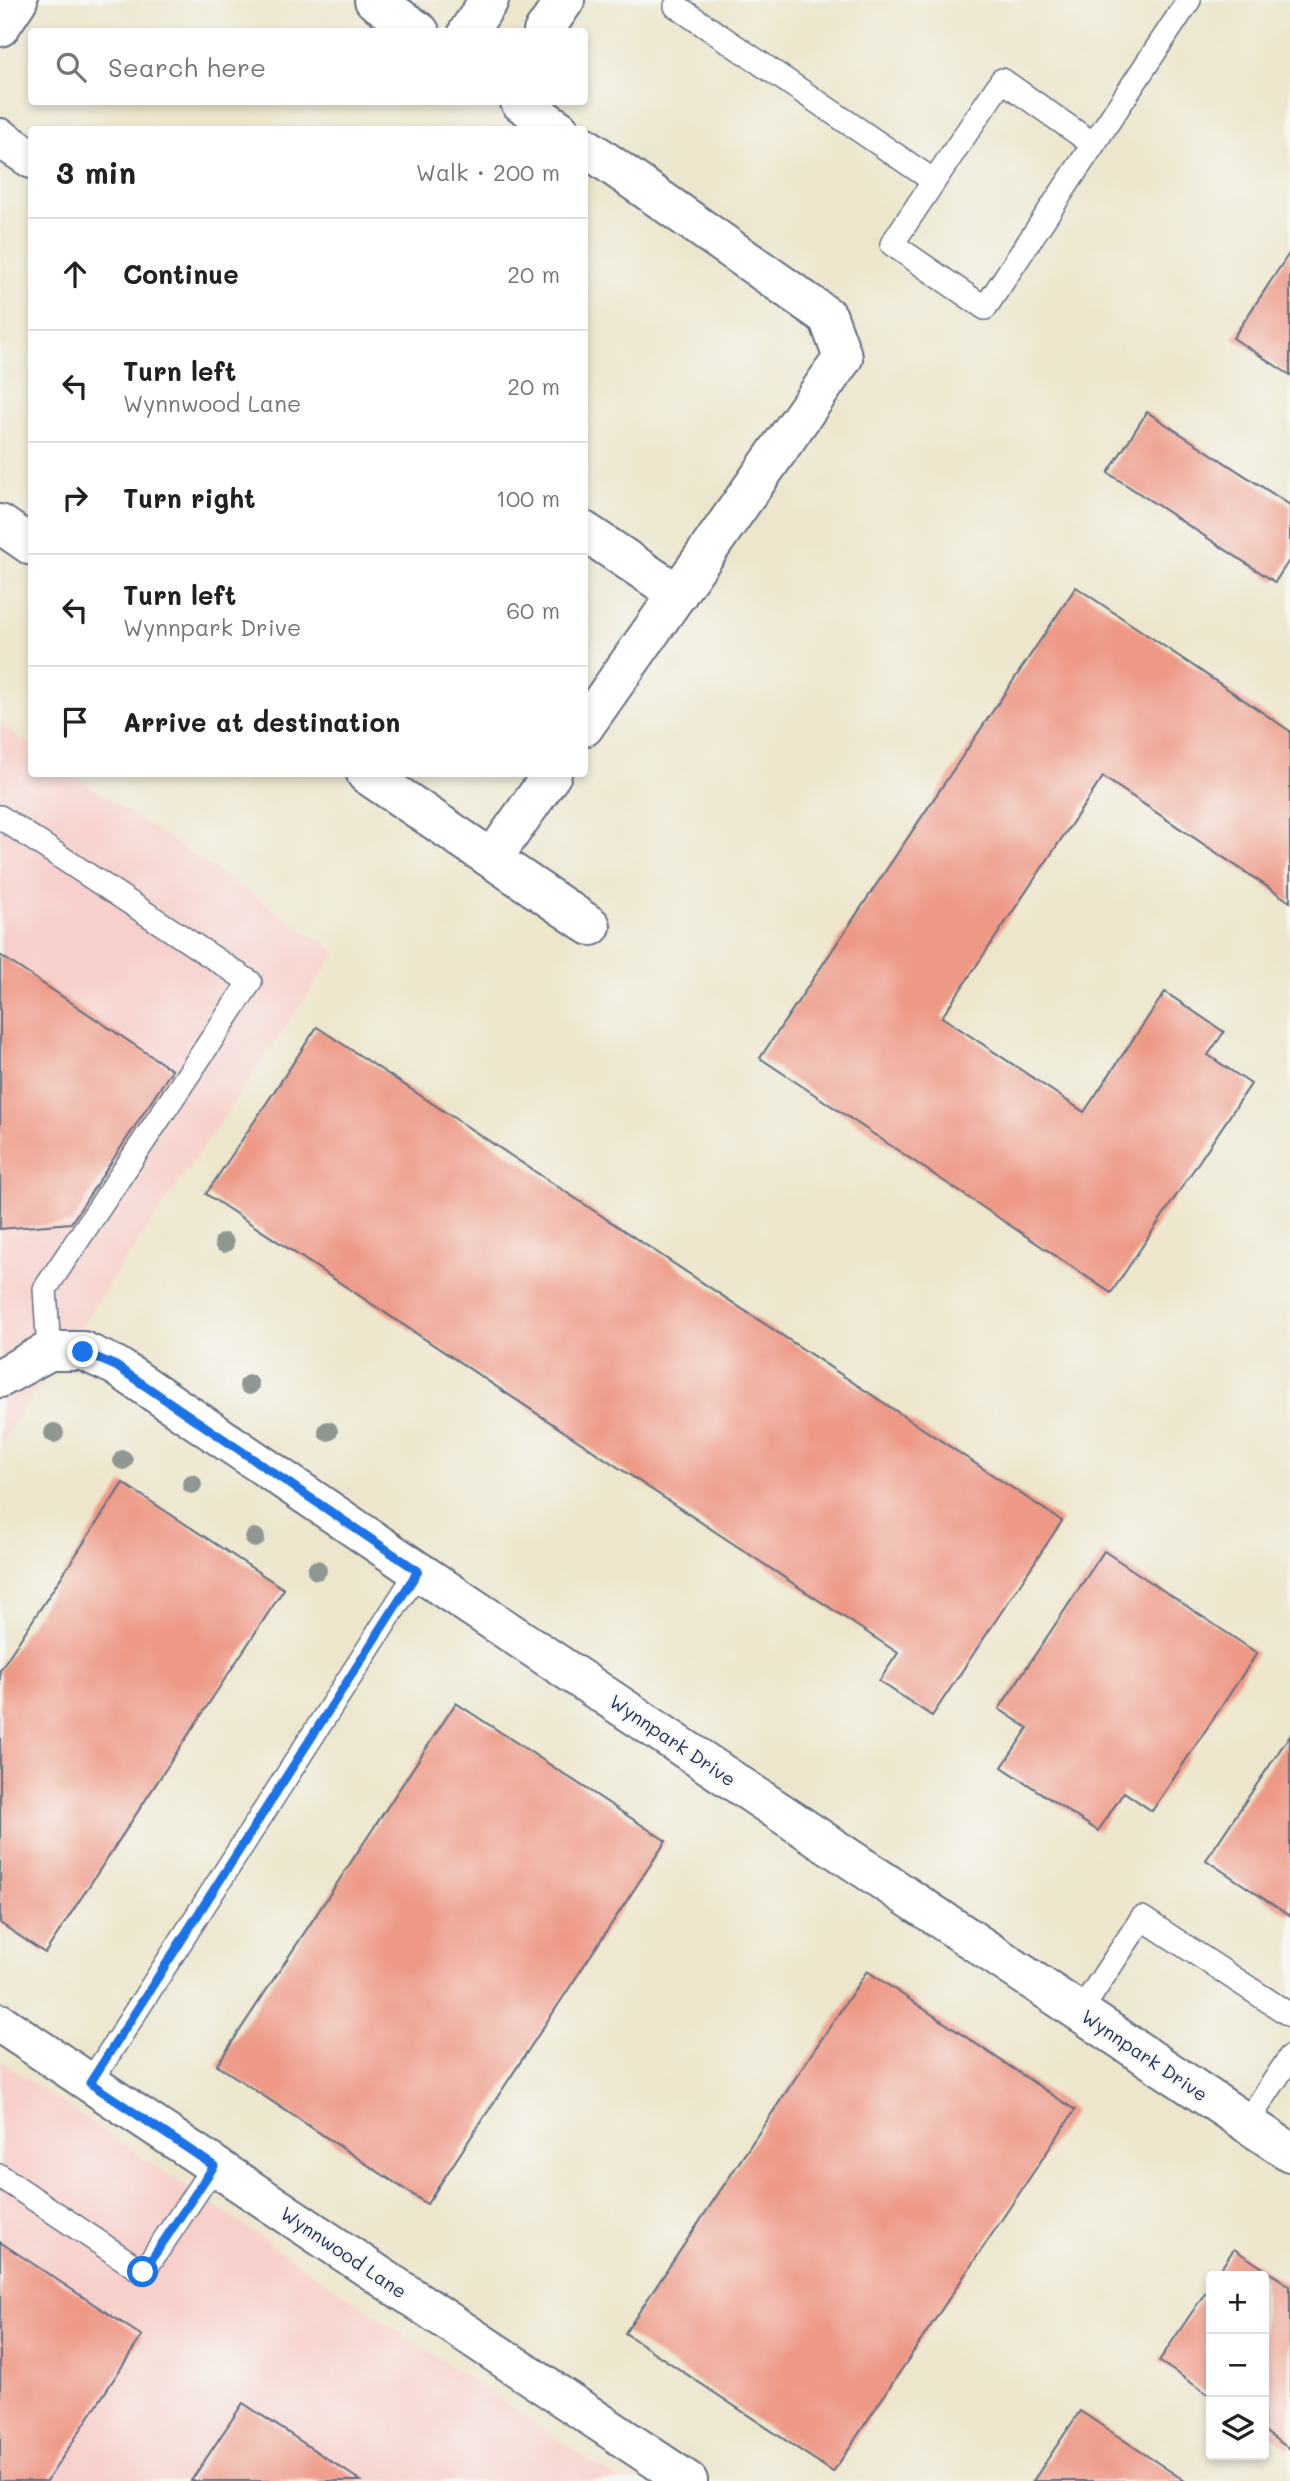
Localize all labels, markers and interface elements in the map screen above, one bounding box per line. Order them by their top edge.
search box [28,28,588,105]
icon: search [52,48,90,86]
text: Search here [108,50,266,84]
text: 3 min [56,152,136,192]
text: Walk · 200 m [416,157,560,187]
icon: ahead [56,255,94,293]
text: Continue [123,257,239,291]
text: 20 m [507,259,560,289]
text: Turn left [123,354,236,388]
icon: left [56,367,94,405]
text: 20 m [507,371,560,401]
text: Wynnwood Lane [123,388,301,418]
icon: right [56,479,94,517]
text: Turn right [123,481,256,515]
text: 100 m [496,483,560,513]
text: Turn left [123,578,236,612]
icon: left [56,591,94,629]
text: 60 m [506,595,560,625]
text: Wynnpark Drive [123,612,301,642]
icon: arrive [56,703,94,741]
text: Arrive at destination [123,705,400,739]
route end [67,1336,98,1367]
street label: Wynnpark Drive [605,1688,741,1792]
street label: Wynnpark Drive [1077,2003,1213,2107]
street label: Wynnwood Lane [276,2200,412,2304]
route start [127,2256,158,2287]
map controls [1206,2271,1269,2460]
button: + [1206,2271,1269,2334]
button: − [1206,2334,1269,2397]
button: layers [1206,2397,1269,2460]

